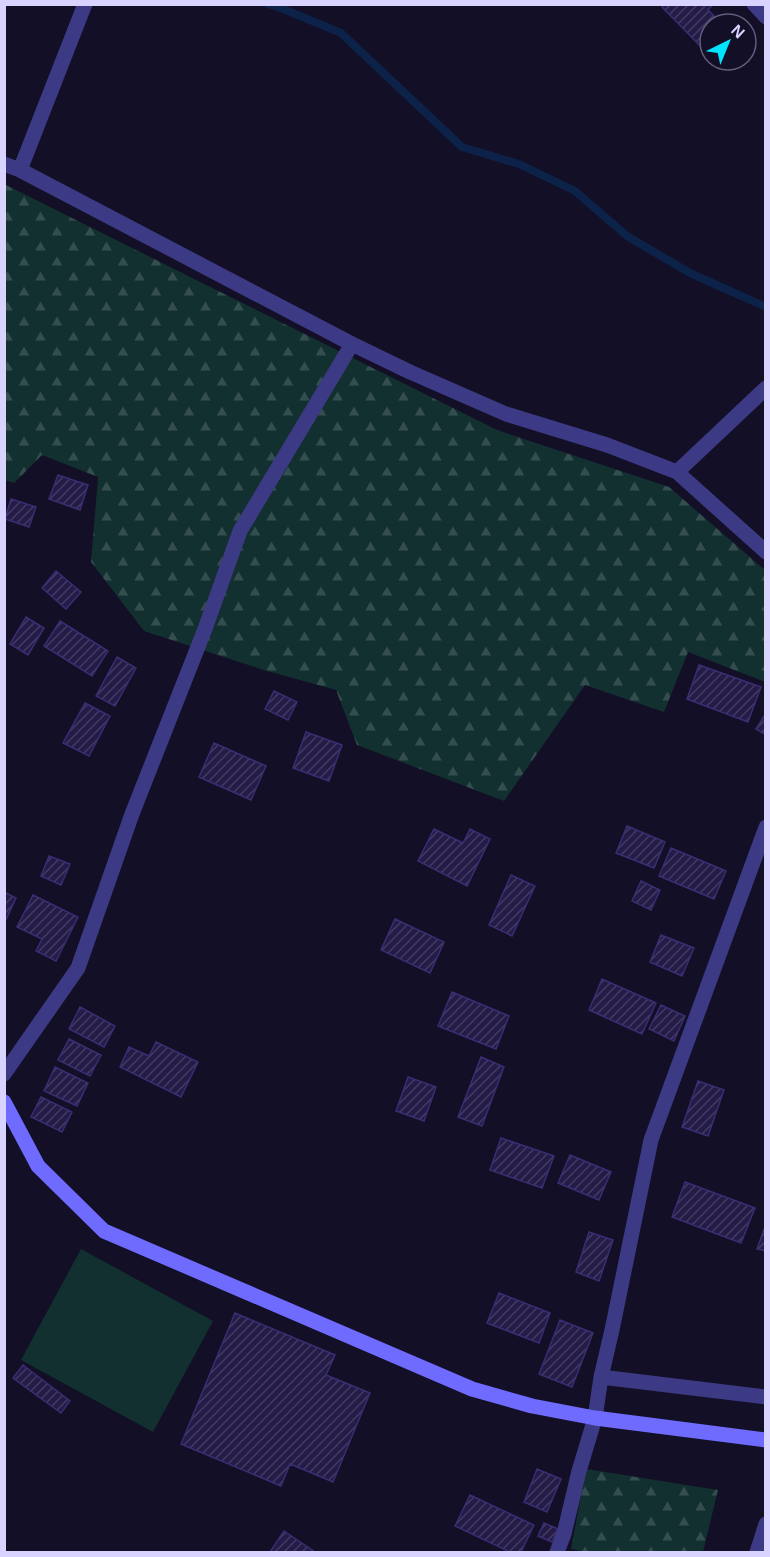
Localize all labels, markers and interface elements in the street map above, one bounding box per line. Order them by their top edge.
north arrow [698,12,758,72]
text: N [728,21,748,42]

